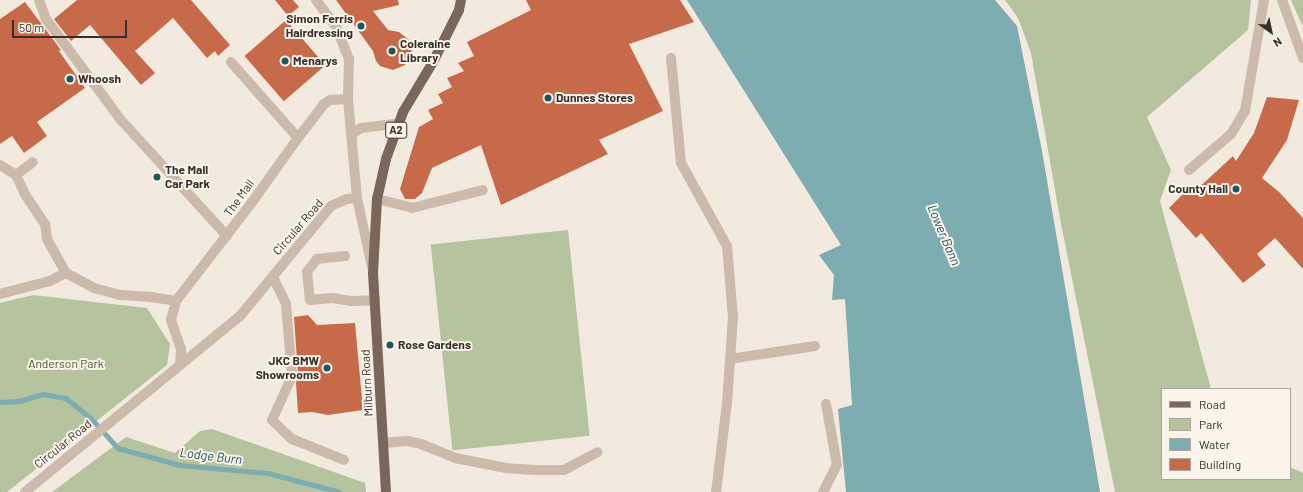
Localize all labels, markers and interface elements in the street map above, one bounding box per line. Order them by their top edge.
scale bar [14,12,129,38]
place label: Simon Ferris Hairdressing [286,12,353,40]
north arrow [1251,12,1291,52]
text: 50 m [19,20,44,34]
marker: Simon Ferris Hairdressing [356,21,366,31]
text: N [1271,35,1284,50]
place label: Coleraine Library [400,37,450,65]
marker: Coleraine Library [387,46,397,56]
place label: Menarys [293,54,337,68]
marker: Menarys [280,56,290,66]
place label: Whoosh [78,72,121,86]
marker: Whoosh [65,74,75,84]
place label: Dunnes Stores [556,91,633,105]
marker: Dunnes Stores [543,93,553,103]
road number: A2 [385,121,407,139]
place label: The Mall Car Park [165,163,210,191]
marker: The Mall Car Park [152,172,162,182]
street label: The Mall [221,177,257,219]
place label: County Hall [1168,182,1228,196]
marker: County Hall [1231,184,1241,194]
street label: Circular Road [270,196,326,258]
water label: Lower Bann [924,202,964,268]
place label: Rose Gardens [398,338,471,352]
marker: Rose Gardens [385,340,395,350]
street label: Milburn Road [358,349,376,417]
place label: JKC BMW Showrooms [256,354,319,382]
park label: Anderson Park [28,357,104,371]
marker: JKC BMW Showrooms [322,363,332,373]
legend [1161,388,1291,480]
text: Road [1199,397,1226,411]
street label: Circular Road [31,417,95,471]
text: Park [1199,417,1223,431]
text: Water [1199,437,1230,451]
water label: Lodge Burn [179,444,243,468]
text: Building [1199,457,1241,471]

